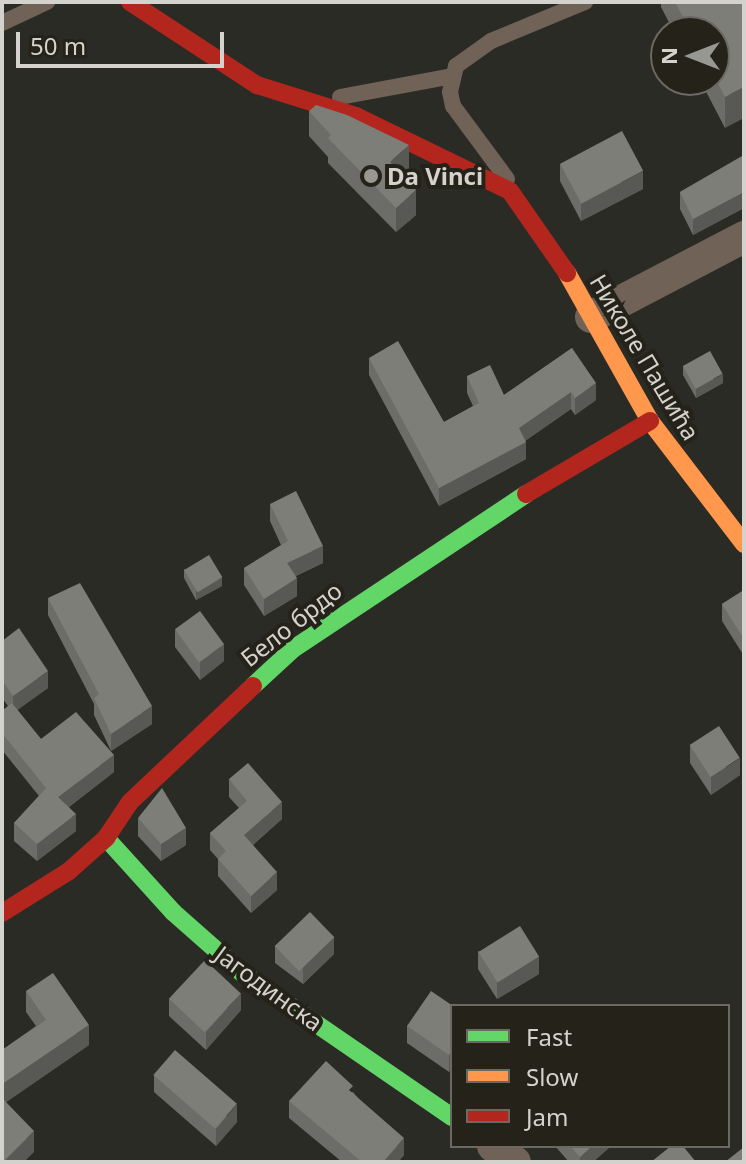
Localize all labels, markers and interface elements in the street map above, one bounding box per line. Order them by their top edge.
scale bar [20,16,228,66]
north arrow [650,16,730,96]
text: 50 m [30,29,86,62]
text: N [653,47,683,65]
place label: Da Vinci [387,162,483,190]
marker: Da Vinci [362,167,380,185]
street label: Николе Пашића [584,269,706,445]
street label: Бело брдо [235,576,347,672]
street label: Јагодинска [210,939,328,1037]
legend [450,1004,730,1148]
text: Fast [526,1020,572,1053]
text: Slow [526,1060,578,1093]
text: Jam [526,1100,568,1133]

